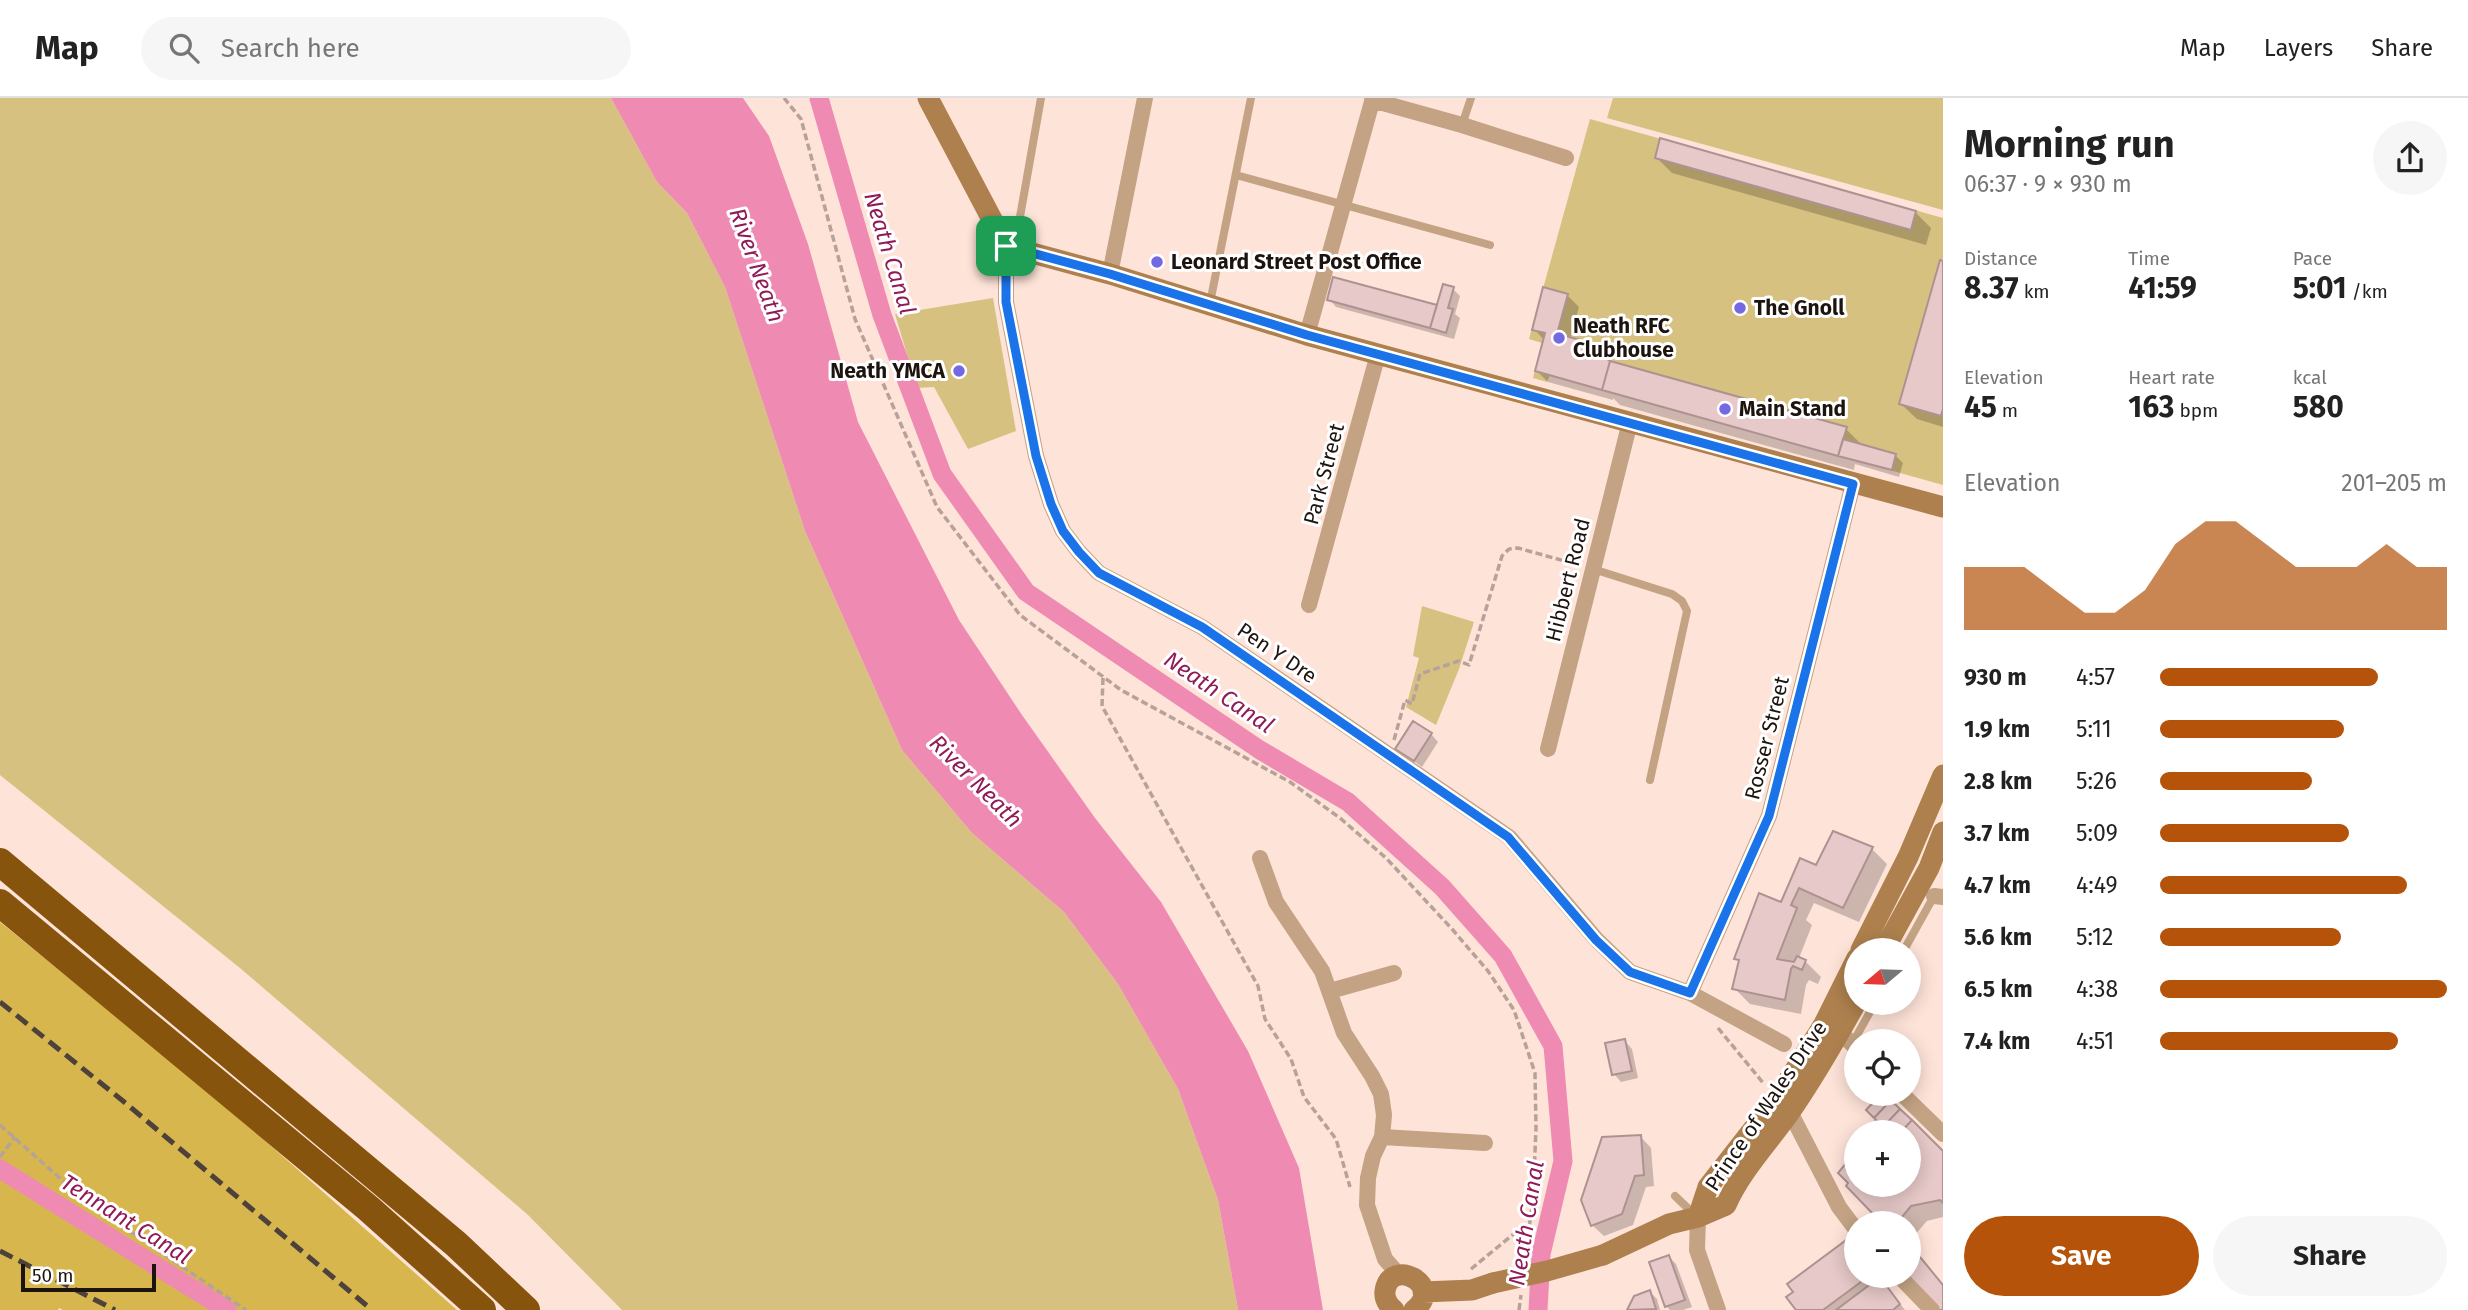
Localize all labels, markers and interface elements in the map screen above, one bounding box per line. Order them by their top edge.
search box [141,17,631,80]
text: Map [35,28,99,68]
icon: search [165,29,203,67]
text: Search here [221,33,360,64]
text: Map [2180,34,2226,62]
text: Layers [2264,34,2333,62]
text: Share [2371,34,2433,62]
text: Morning run [1964,121,2175,167]
button: share [2373,121,2447,195]
text: 06:37 · 9 × 930 m [1964,170,2132,198]
water label: Neath Canal [858,188,922,318]
water label: River Neath [723,204,791,326]
pin [976,216,1036,276]
icon: arrive [987,227,1025,265]
text: Distance [1964,247,2038,270]
text: Time [2128,247,2170,270]
text: Pace [2293,247,2332,270]
place label: Leonard Street Post Office [1171,249,1422,275]
marker: Leonard Street Post Office [1149,254,1165,270]
text: 8.37 [1964,270,2019,306]
text: 41:59 [2128,270,2197,306]
text: 5:01 [2293,270,2347,306]
text: km [2019,280,2050,303]
text: /km [2347,280,2388,303]
place label: The Gnoll [1754,295,1845,321]
marker: The Gnoll [1732,300,1748,316]
place label: Neath RFC Clubhouse [1573,313,1674,363]
marker: Neath RFC Clubhouse [1551,330,1567,346]
place label: Neath YMCA [830,358,946,384]
marker: Neath YMCA [951,363,967,379]
text: Elevation [1964,366,2044,389]
text: Heart rate [2128,366,2215,389]
text: kcal [2293,366,2327,389]
text: 45 [1964,389,1997,425]
text: 163 [2128,389,2174,425]
text: 580 [2293,389,2344,425]
place label: Main Stand [1739,396,1846,422]
text: m [1997,399,2018,422]
text: bpm [2174,399,2218,422]
marker: Main Stand [1717,401,1733,417]
street label: Park Street [1298,420,1350,528]
text: Elevation [1964,469,2060,497]
text: 201–205 m [2341,469,2447,497]
street label: Hibbert Road [1540,516,1596,644]
street label: Pen Y Dre [1232,617,1322,689]
water label: Neath Canal [1159,645,1279,739]
text: 930 m [1964,663,2027,691]
text: 4:57 [2076,663,2115,691]
street label: Rosser Street [1739,673,1795,802]
text: 1.9 km [1964,715,2030,743]
text: 5:11 [2076,715,2112,743]
water label: River Neath [924,729,1028,833]
text: 2.8 km [1964,767,2032,795]
text: 5:26 [2076,767,2117,795]
text: 3.7 km [1964,819,2030,847]
text: 5:09 [2076,819,2118,847]
text: 4.7 km [1964,871,2031,899]
text: 4:49 [2076,871,2118,899]
text: 5.6 km [1964,923,2032,951]
text: 5:12 [2076,923,2113,951]
north arrow [1844,938,1922,1015]
map controls [1844,938,1921,1288]
text: 6.5 km [1964,975,2033,1003]
text: 4:38 [2076,975,2118,1003]
street label: Prince of Wales Drive [1699,1016,1833,1196]
text: 7.4 km [1964,1027,2030,1055]
text: 4:51 [2076,1027,2114,1055]
button: locate [1844,1029,1921,1106]
button: + [1844,1120,1921,1197]
water label: Neath Canal [1502,1158,1550,1288]
water label: Tennant Canal [56,1168,196,1270]
button: − [1844,1211,1921,1288]
button: Save [1964,1216,2199,1296]
button: Share [2213,1216,2447,1296]
scale bar [21,1261,156,1293]
text: 50 m [32,1264,73,1287]

